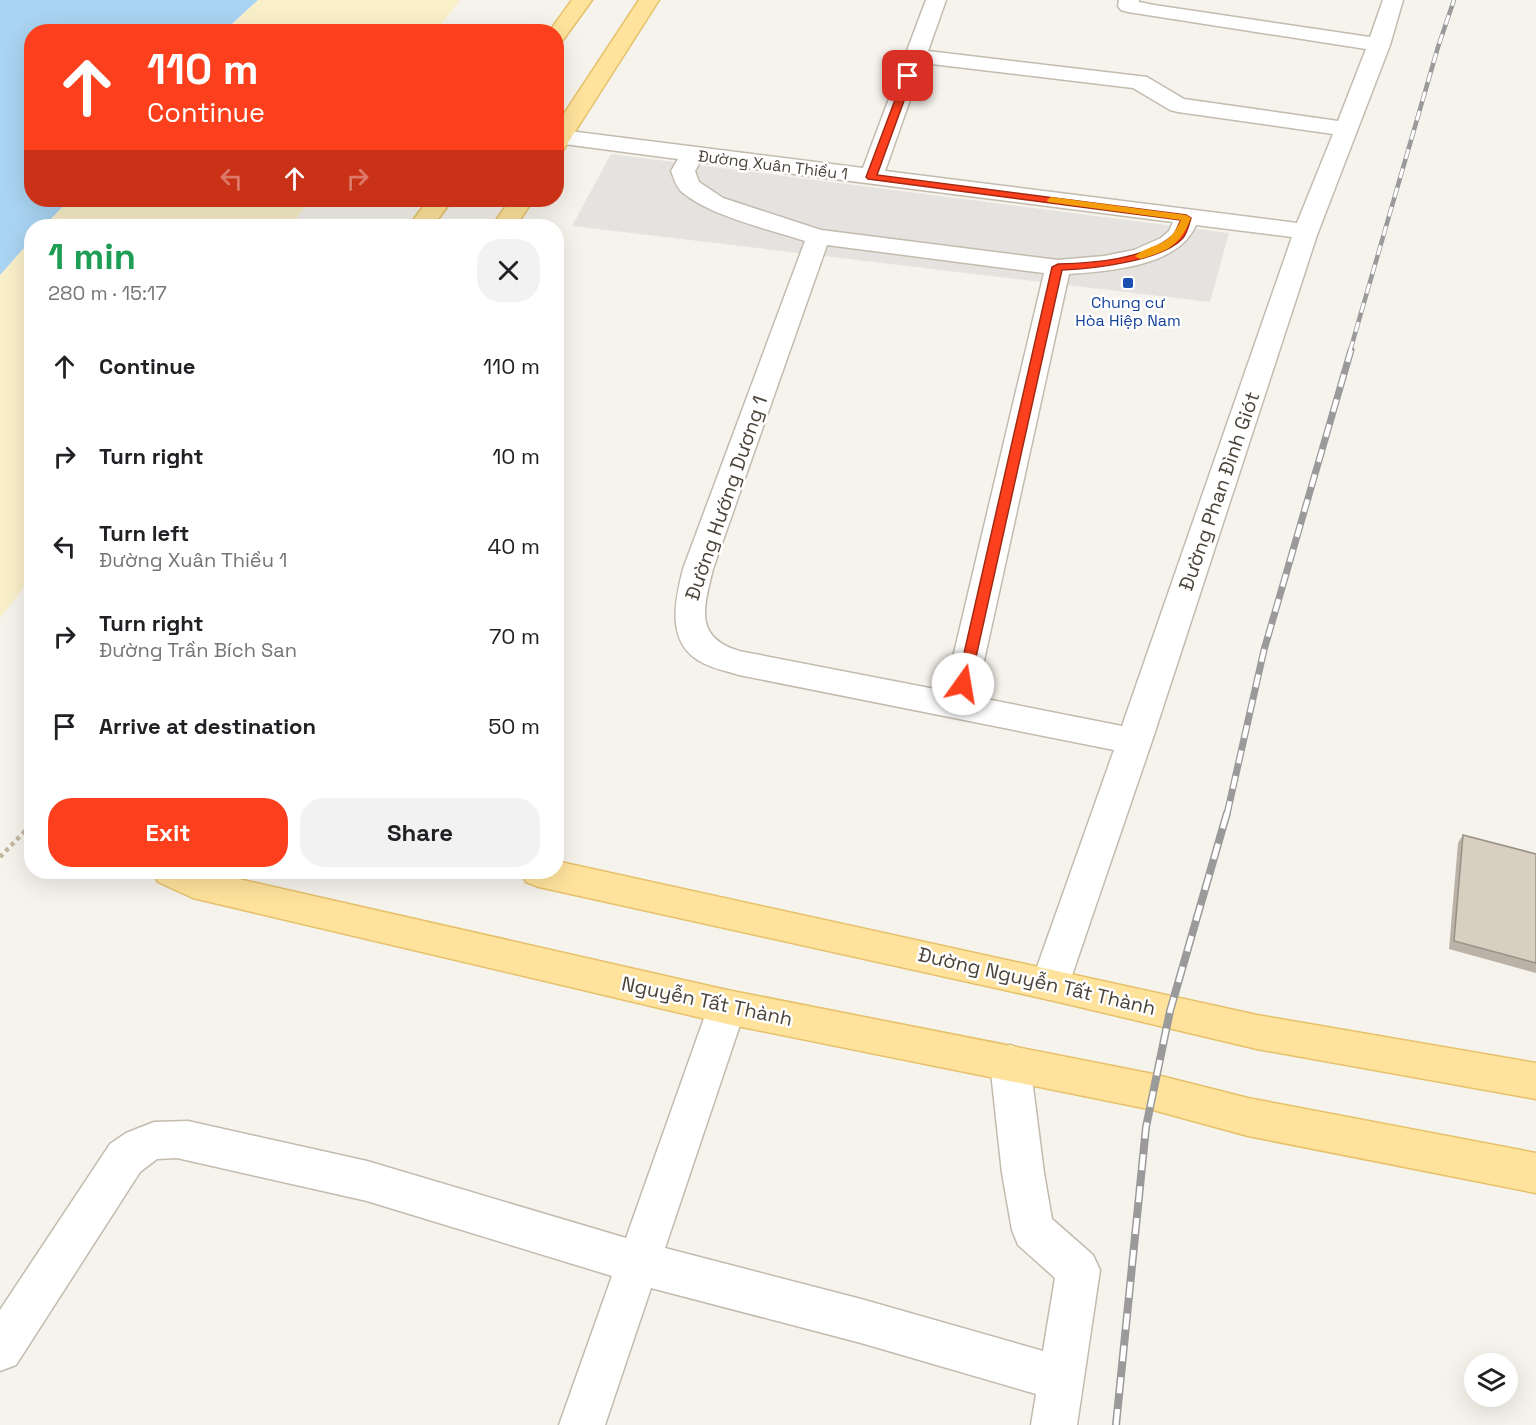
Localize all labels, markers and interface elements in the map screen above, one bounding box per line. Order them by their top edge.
text: 110 m [147,43,259,96]
icon: ahead [48,48,126,126]
pin [882,50,933,101]
icon: arrive [891,59,924,92]
text: Continue [147,95,265,130]
street label: Đường Xuân Thiều 1 [697,145,849,185]
icon: left [215,162,248,195]
icon: ahead [278,162,311,195]
icon: right [341,162,374,195]
text: 1 min [48,234,136,280]
button: close [477,239,540,302]
marker: Chung cư Hòa Hiệp Nam [1121,276,1135,290]
text: 280 m · 15:17 [48,280,167,306]
place label: Chung cư Hòa Hiệp Nam [1075,292,1181,331]
icon: ahead [48,350,81,383]
text: Continue [99,352,195,380]
text: 110 m [483,352,540,380]
street label: Đường Phan Đình Giót [1173,388,1265,594]
street label: Đường Hướng Dương 1 [679,392,773,604]
icon: right [48,440,81,473]
text: Turn right [99,442,204,470]
text: 10 m [492,442,540,470]
text: Turn left [99,519,189,547]
icon: left [48,530,81,563]
text: 40 m [488,532,540,560]
text: Đường Xuân Thiều 1 [99,547,287,573]
text: Turn right [99,609,204,637]
icon: right [48,620,81,653]
text: 70 m [489,622,540,650]
text: Đường Trần Bích San [99,637,297,663]
position arrow [931,652,995,716]
icon: arrive [48,710,81,743]
text: Arrive at destination [99,712,316,740]
text: 50 m [488,712,540,740]
button: Exit [48,798,288,867]
button: Share [300,798,540,867]
street label: Đường Nguyễn Tất Thành [916,941,1158,1021]
street label: Nguyễn Tất Thành [619,970,795,1032]
map controls [1464,1353,1518,1407]
button: layers [1464,1353,1518,1407]

